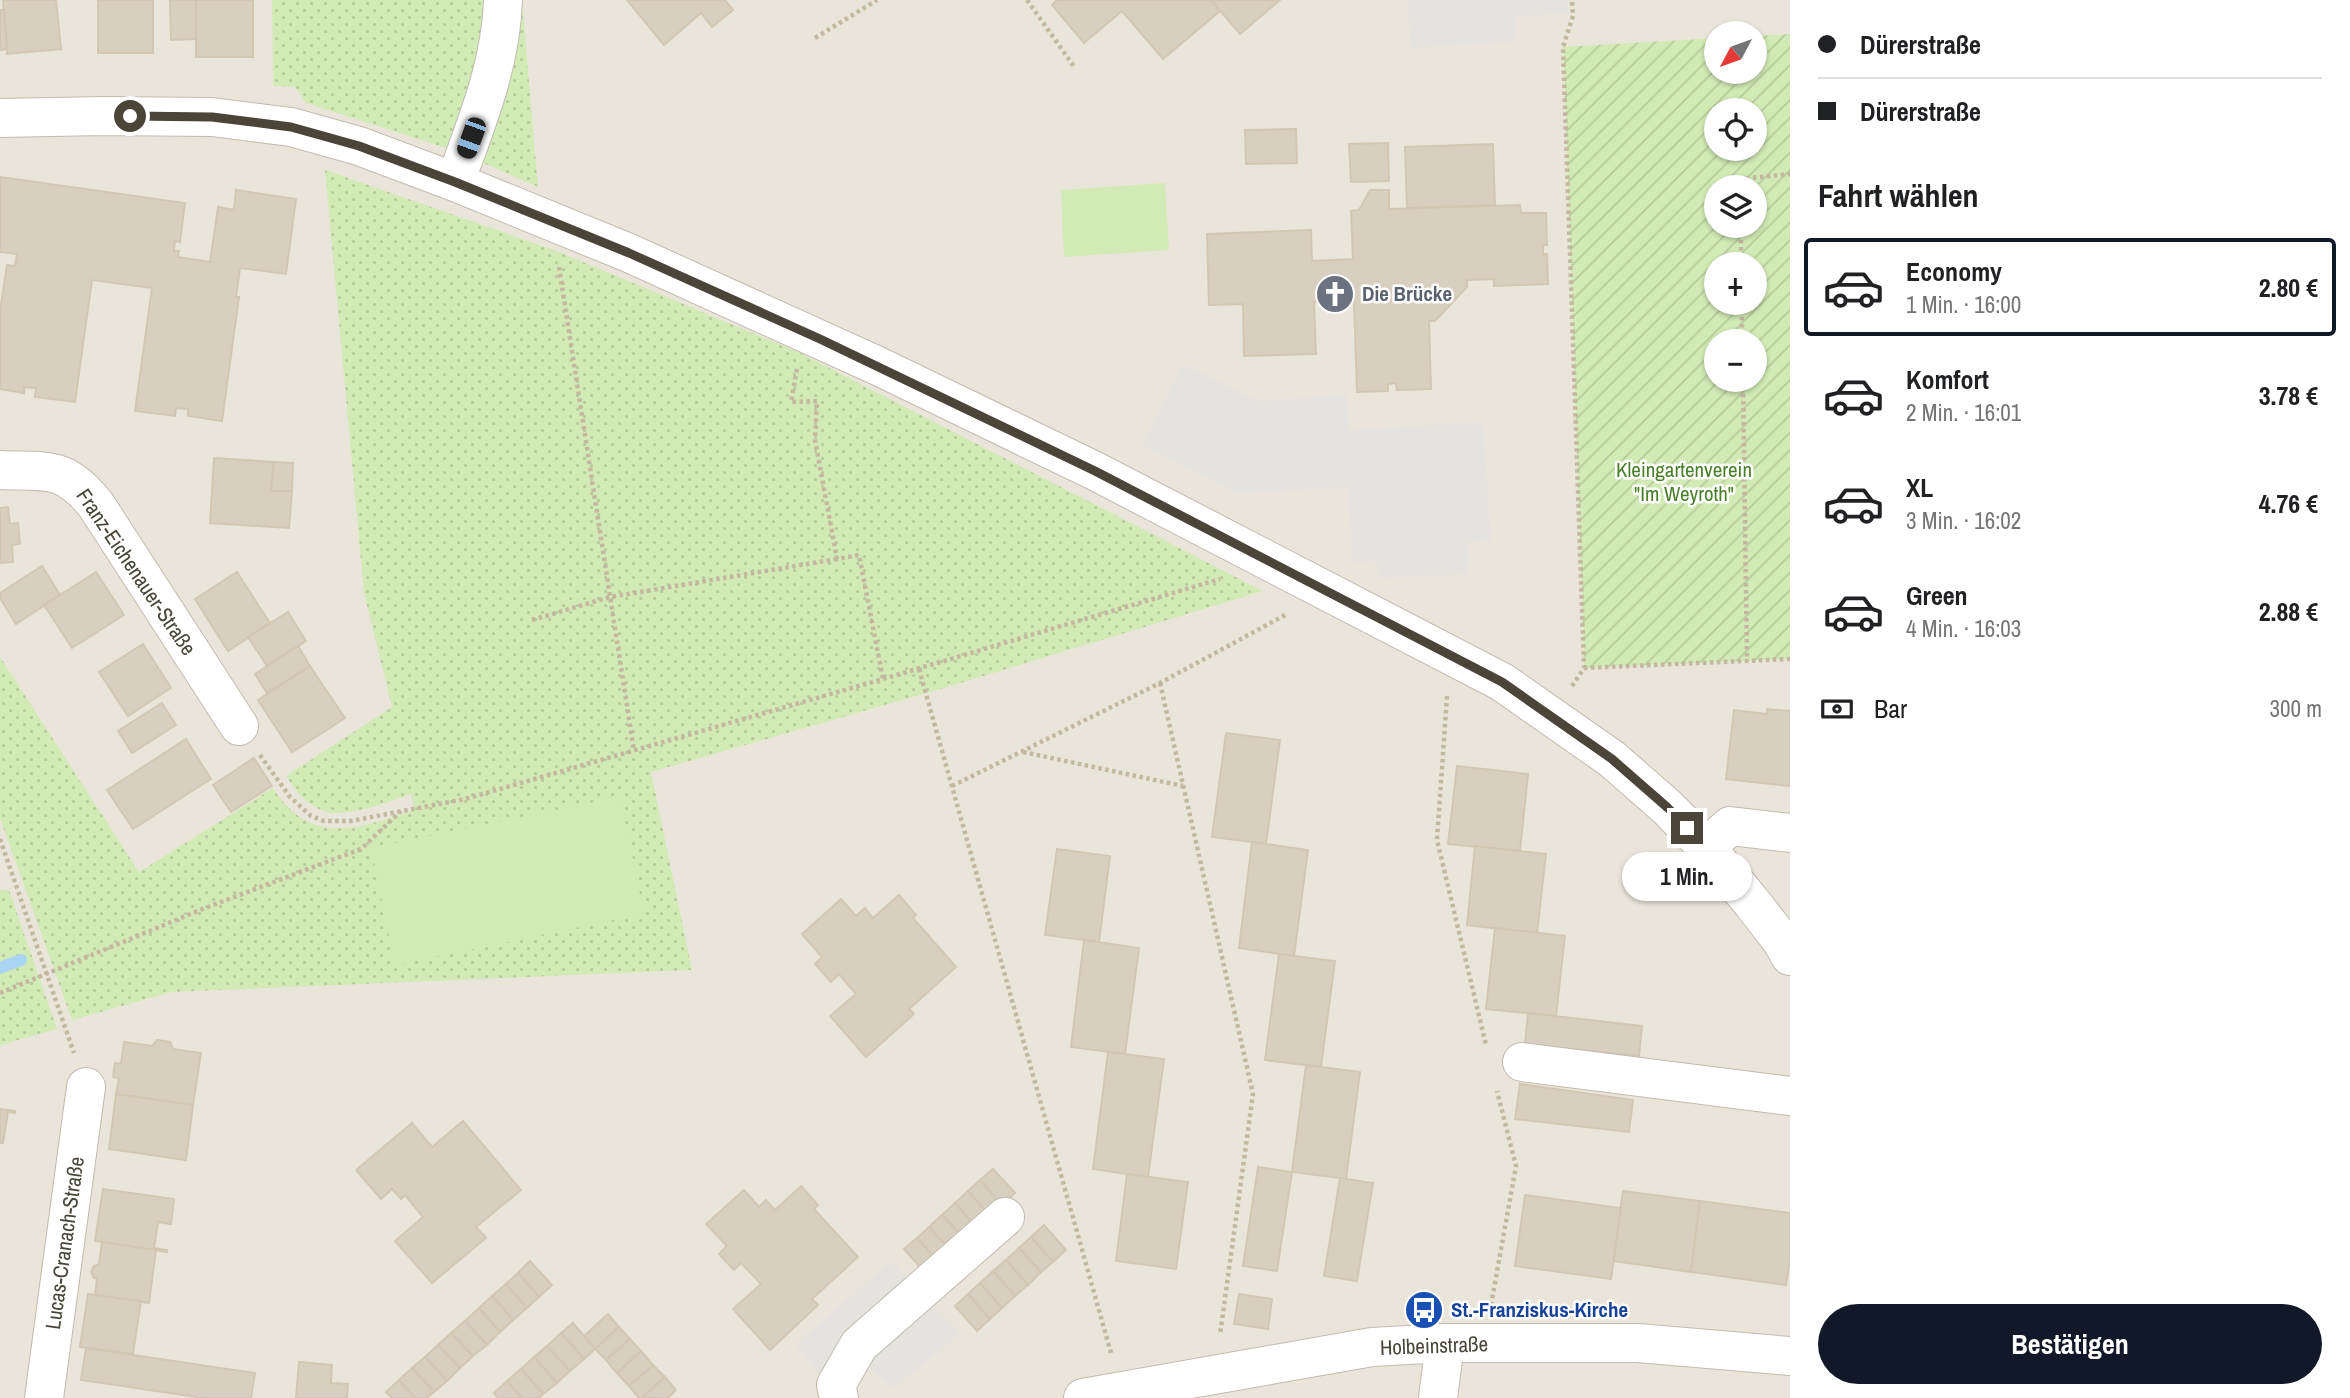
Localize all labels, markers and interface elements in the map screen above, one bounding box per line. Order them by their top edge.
north arrow [1704,21,1768,84]
map controls [1704,21,1767,392]
text: Dürerstraße [1860,27,1981,62]
text: Dürerstraße [1860,94,1981,129]
button: locate [1704,98,1767,161]
route start [114,100,146,132]
car [454,115,489,161]
text: Fahrt wählen [1818,174,1979,217]
button: layers [1704,175,1767,238]
button: + [1704,252,1767,315]
text: Economy [1906,254,2002,289]
icon: car [1822,256,1885,319]
text: 2.80 € [2259,270,2318,305]
church icon: Die Brücke [1314,273,1356,315]
place label: Die Brücke [1362,279,1452,308]
text: 1 Min. · 16:00 [1906,289,2021,320]
button: − [1704,329,1767,392]
text: Komfort [1906,362,1989,397]
icon: car [1822,364,1885,427]
text: 3.78 € [2259,378,2318,413]
text: 2 Min. · 16:01 [1906,397,2021,428]
park label: Kleingartenverein "Im Weyroth" [1616,455,1752,508]
text: XL [1906,470,1933,505]
icon: car [1822,472,1885,535]
street label: Franz-Eichenauer-Straße [70,483,203,661]
text: 4.76 € [2259,486,2318,521]
text: 3 Min. · 16:02 [1906,505,2021,536]
text: Green [1906,578,1968,613]
icon: car [1822,580,1885,643]
text: 2.88 € [2259,594,2318,629]
text: 4 Min. · 16:03 [1906,613,2021,644]
icon: cash [1818,690,1856,728]
text: Bar [1874,691,1907,726]
text: 300 m [2270,693,2322,724]
route end [1671,812,1703,844]
callout: 1 Min. [1622,852,1752,902]
text: 1 Min. [1660,861,1714,892]
street label: Lucas-Cranach-Straße [38,1155,91,1331]
bus stop icon: St.-Franziskus-Kirche [1403,1289,1445,1331]
place label: St.-Franziskus-Kirche [1451,1295,1628,1324]
button: Bestätigen [1818,1304,2322,1384]
street label: Holbeinstraße [1379,1329,1489,1362]

